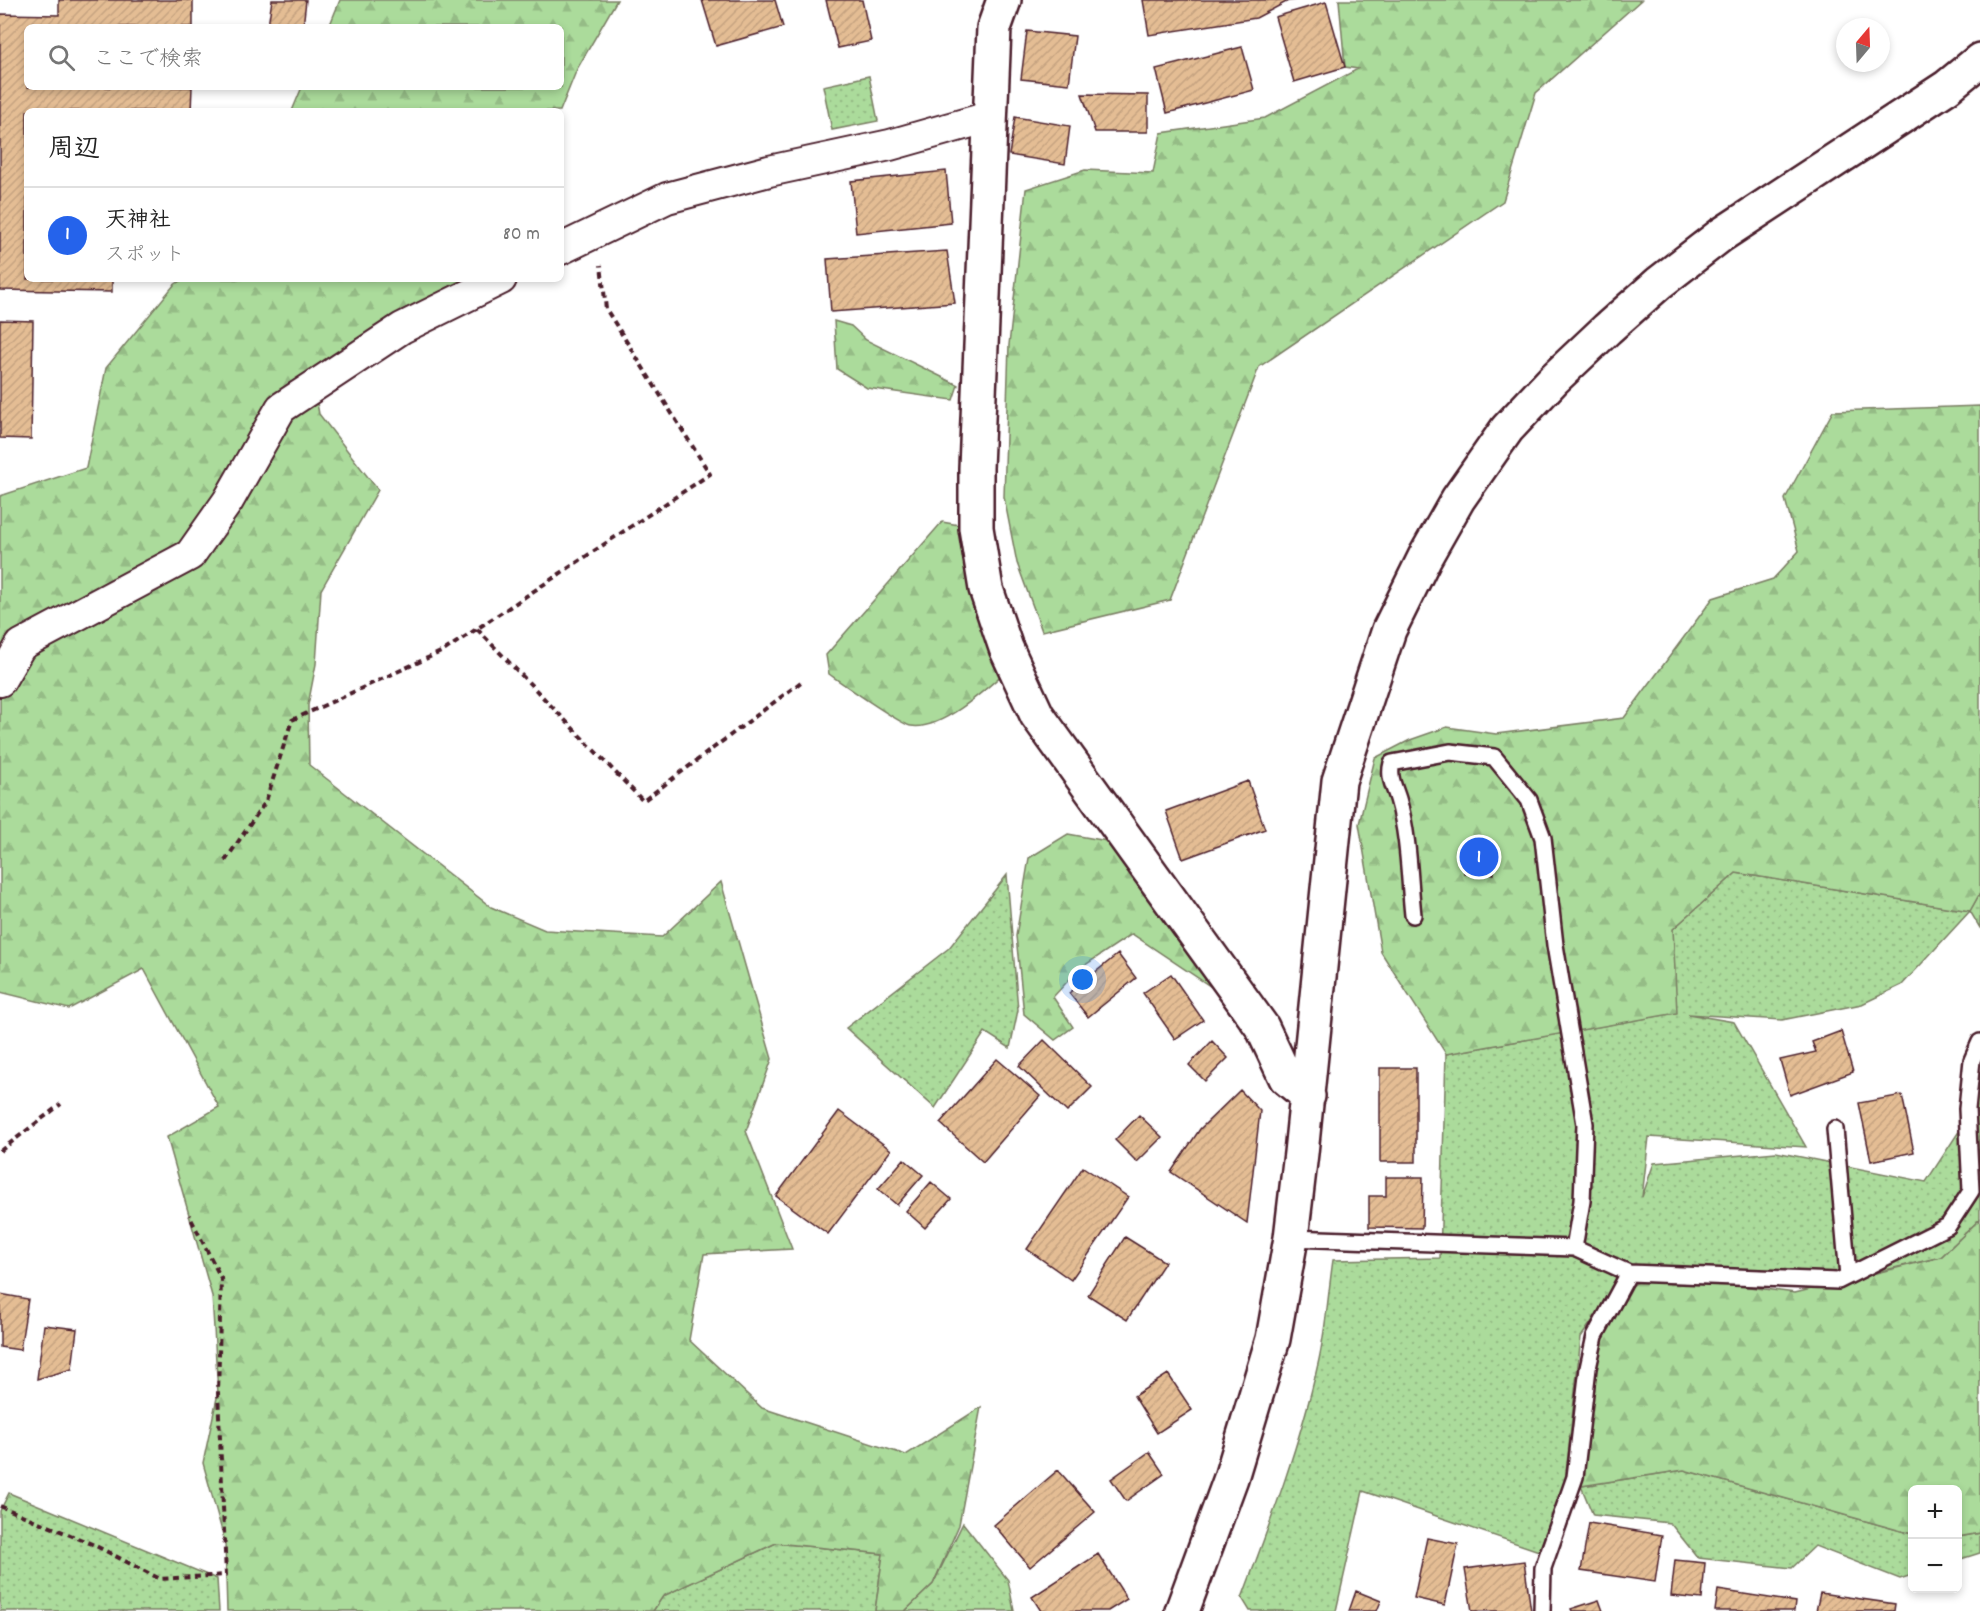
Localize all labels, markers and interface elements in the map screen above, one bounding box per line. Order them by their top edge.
north arrow [1836,18,1890,72]
search box [24,24,564,90]
icon: search [45,41,78,74]
text: ここで検索 [93,45,203,76]
text: 周辺 [48,132,100,169]
text: 天神社 [105,206,171,237]
text: 1 [65,221,70,249]
text: 80 m [503,221,540,249]
text: スポット [105,242,185,270]
pin: 1 [1460,834,1498,880]
your location [1068,965,1097,994]
map controls [1908,1485,1962,1593]
button: + [1908,1485,1962,1539]
button: − [1908,1539,1962,1593]

